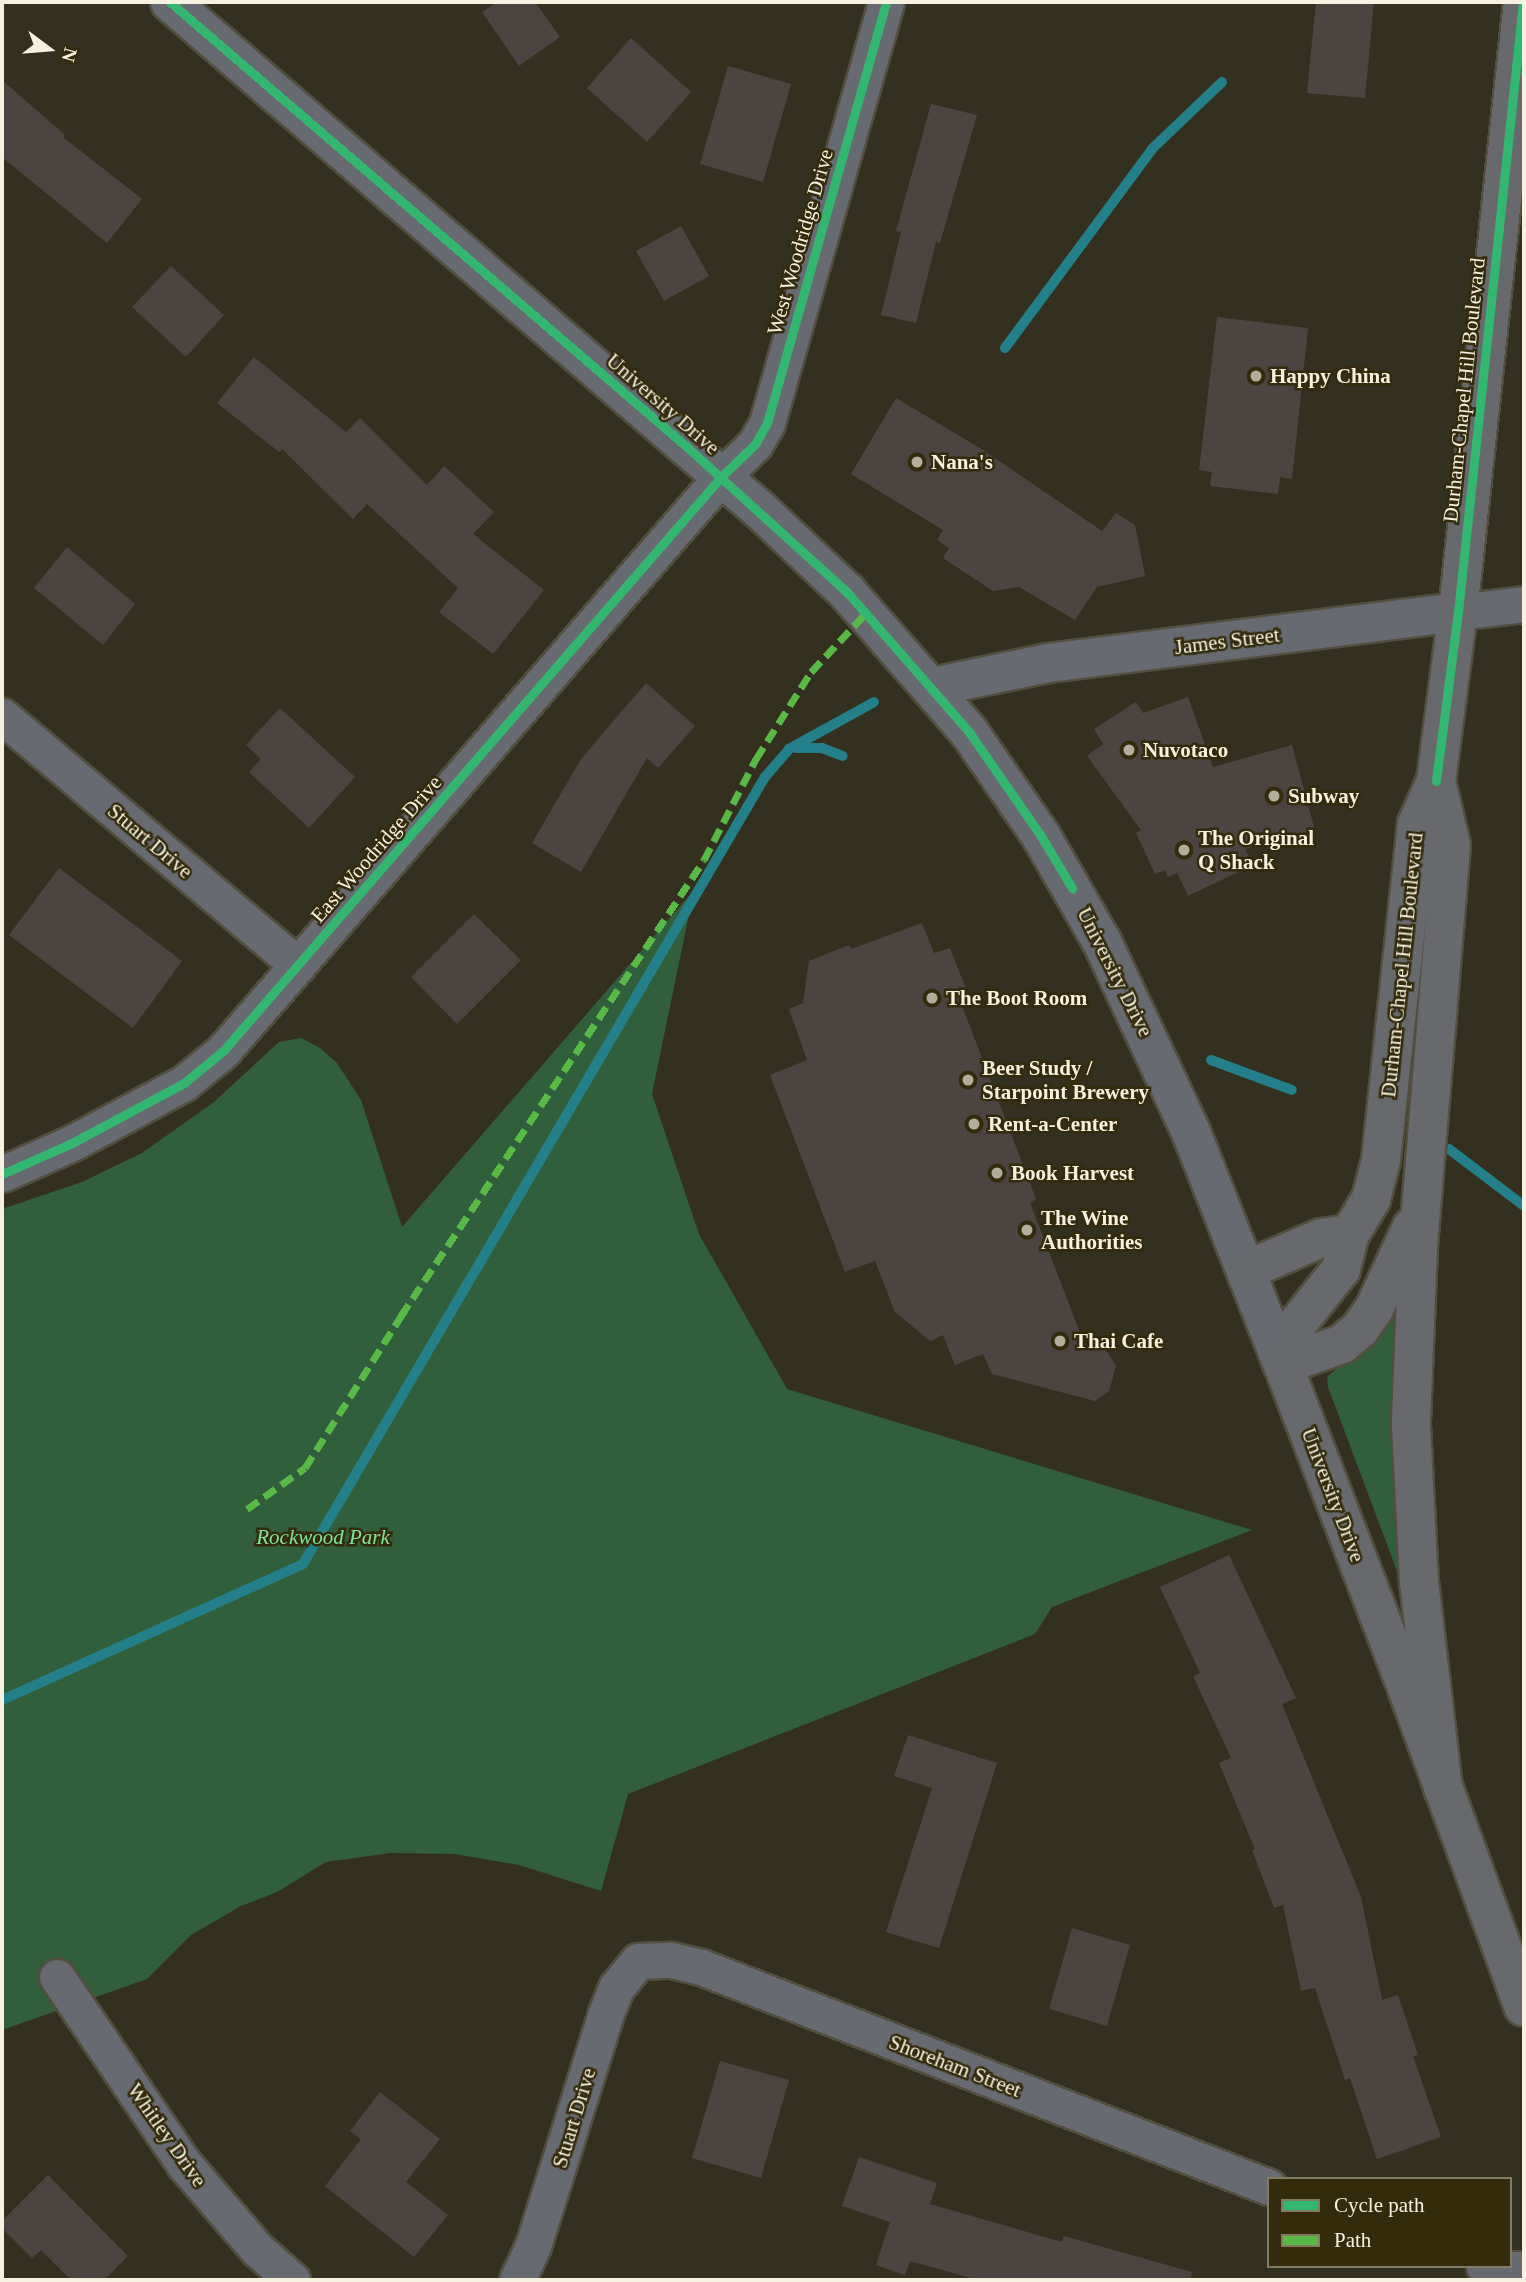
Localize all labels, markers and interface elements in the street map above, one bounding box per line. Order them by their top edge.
north arrow [14,14,84,84]
text: N [58,45,82,64]
street label: West Woodridge Drive [761,146,839,338]
street label: Durham-Chapel Hill Boulevard [1438,256,1490,524]
street label: University Drive [601,348,725,460]
place label: Happy China [1270,363,1391,389]
marker: Happy China [1248,368,1264,384]
place label: Nana's [931,449,993,475]
marker: Nana's [909,454,925,470]
street label: James Street [1173,622,1281,660]
place label: Nuvotaco [1143,737,1228,763]
marker: Nuvotaco [1121,742,1137,758]
street label: East Woodridge Drive [305,770,447,928]
place label: Subway [1288,783,1359,809]
marker: Subway [1266,788,1282,804]
street label: Stuart Drive [102,798,198,884]
place label: The Original Q Shack [1198,825,1314,875]
street label: Durham-Chapel Hill Boulevard [1376,831,1428,1099]
marker: The Original Q Shack [1176,842,1192,858]
street label: University Drive [1072,903,1158,1041]
place label: The Boot Room [946,985,1087,1011]
marker: The Boot Room [924,990,940,1006]
place label: Beer Study / Starpoint Brewery [982,1055,1149,1105]
marker: Beer Study / Starpoint Brewery [960,1072,976,1088]
place label: Rent-a-Center [988,1111,1117,1137]
marker: Rent-a-Center [966,1116,982,1132]
place label: Book Harvest [1011,1160,1134,1186]
marker: Book Harvest [989,1165,1005,1181]
place label: The Wine Authorities [1041,1205,1142,1255]
marker: The Wine Authorities [1019,1222,1035,1238]
place label: Thai Cafe [1074,1328,1163,1354]
marker: Thai Cafe [1052,1333,1068,1349]
street label: University Drive [1296,1424,1370,1566]
park label: Rockwood Park [256,1524,390,1550]
street label: Shoreham Street [885,2029,1025,2103]
street label: Stuart Drive [547,2065,601,2171]
street label: Whitley Drive [122,2078,212,2192]
legend [1267,2177,1512,2268]
text: Cycle path [1334,2193,1424,2217]
text: Path [1334,2228,1371,2252]

